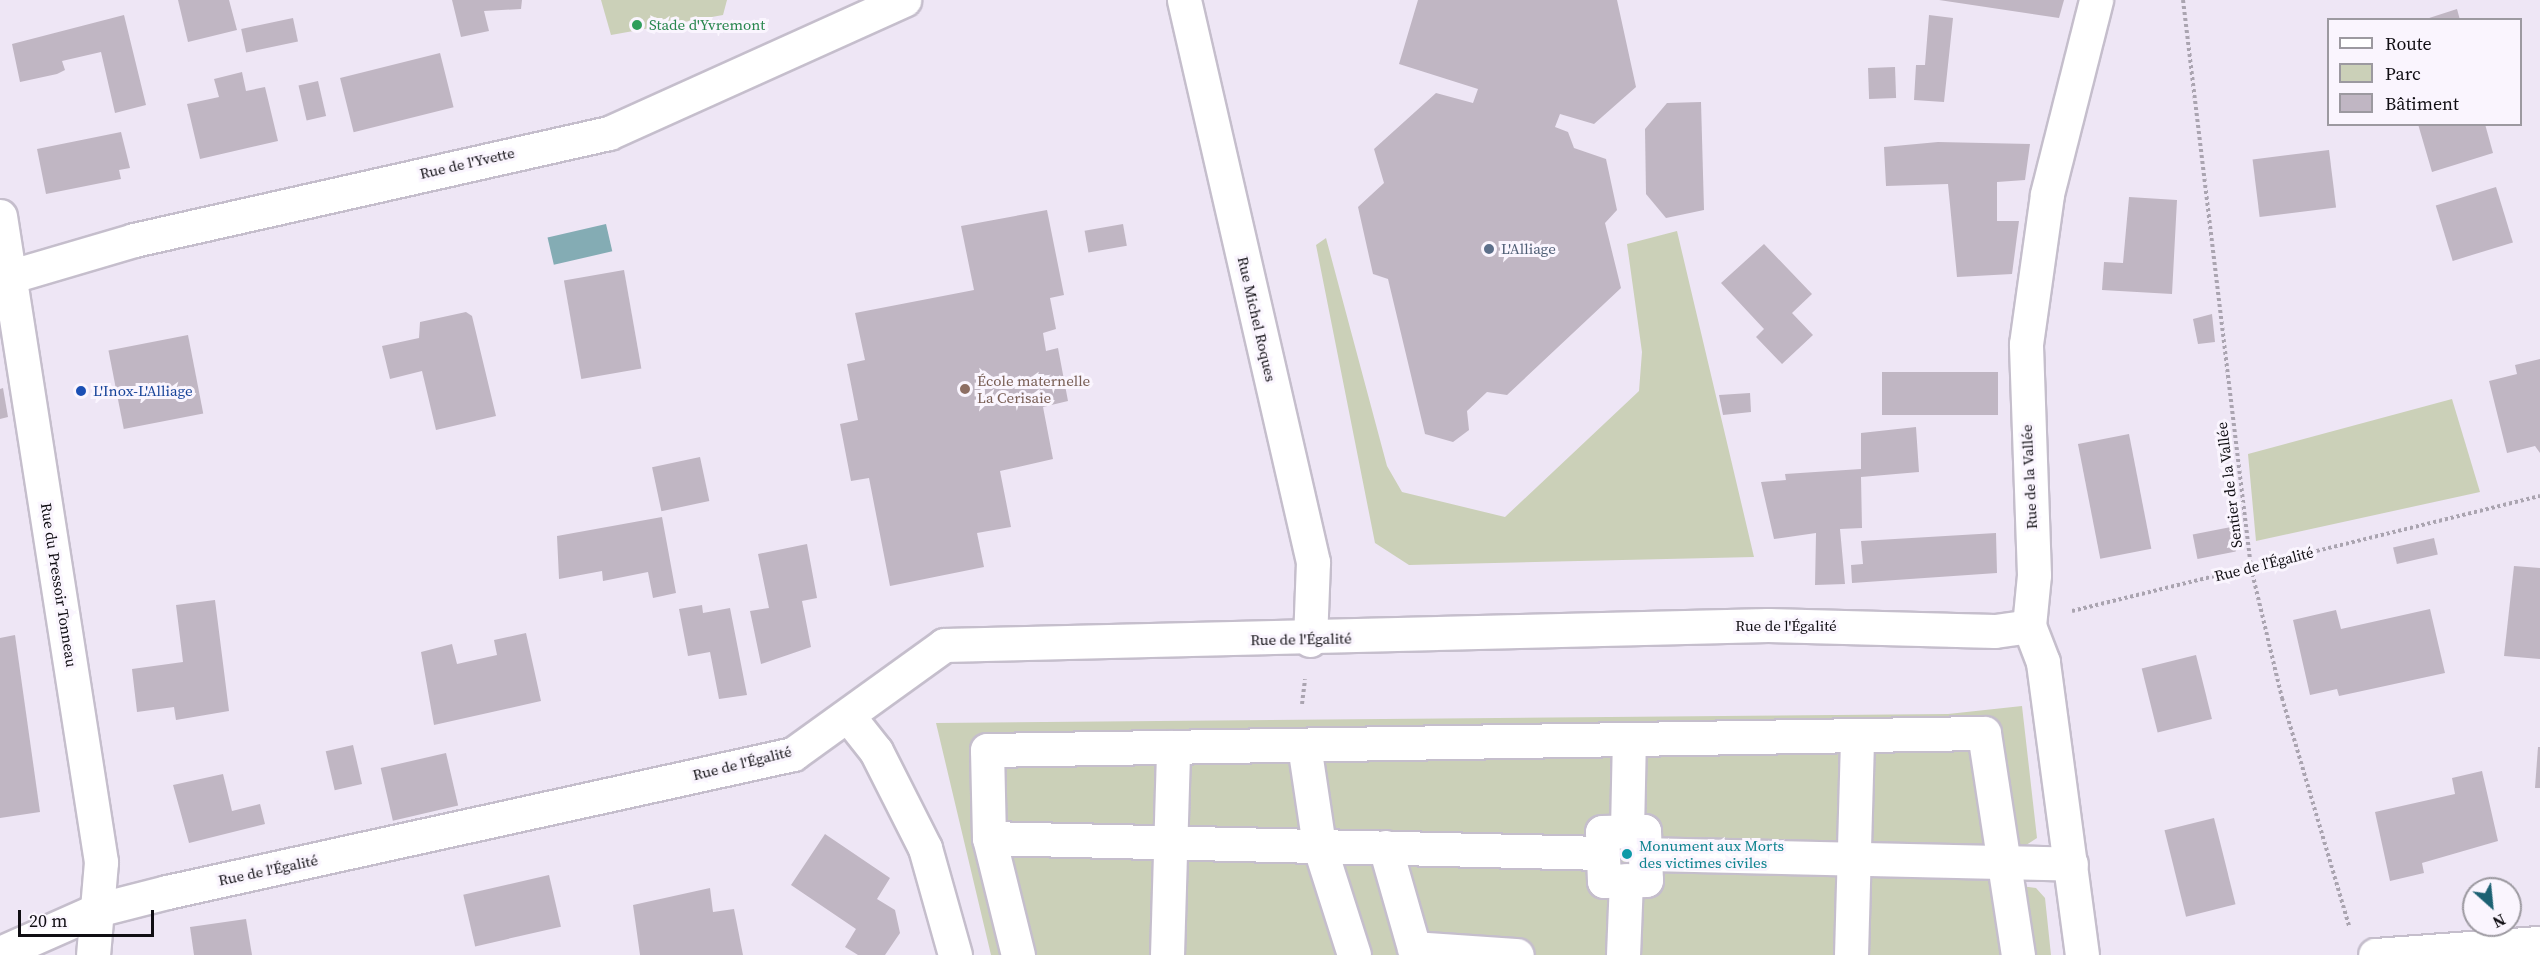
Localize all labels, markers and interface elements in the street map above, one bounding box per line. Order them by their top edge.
place label: Stade d'Yvremont [649,16,765,34]
marker: Stade d'Yvremont [630,18,644,32]
legend [2327,18,2522,126]
text: Route [2385,31,2432,56]
text: Parc [2385,61,2421,86]
text: Bâtiment [2385,91,2459,116]
street label: Rue de l'Yvette [418,143,516,183]
place label: L'Alliage [1501,240,1556,258]
marker: L'Alliage [1482,242,1496,256]
street label: Rue Michel Roques [1234,255,1280,383]
place label: École maternelle La Cerisaie [977,371,1090,406]
place label: L'Inox-L'Alliage [93,382,193,400]
marker: École maternelle La Cerisaie [958,382,972,396]
marker: L'Inox-L'Alliage [74,384,88,398]
street label: Sentier de la Vallée [2212,421,2246,549]
street label: Rue de la Vallée [2017,424,2041,530]
street label: Rue du Pressoir Tonneau [37,501,81,669]
street label: Rue de l'Égalité [2213,543,2315,585]
street label: Rue de l'Égalité [1735,617,1837,635]
street label: Rue de l'Égalité [1250,629,1352,649]
street label: Rue de l'Égalité [691,742,793,784]
place label: Monument aux Morts des victimes civiles [1639,836,1784,871]
marker: Monument aux Morts des victimes civiles [1620,847,1634,861]
street label: Rue de l'Égalité [217,851,319,889]
north arrow [2462,877,2522,937]
scale bar [21,898,158,936]
text: 20 m [29,908,67,933]
text: N [2489,909,2509,934]

